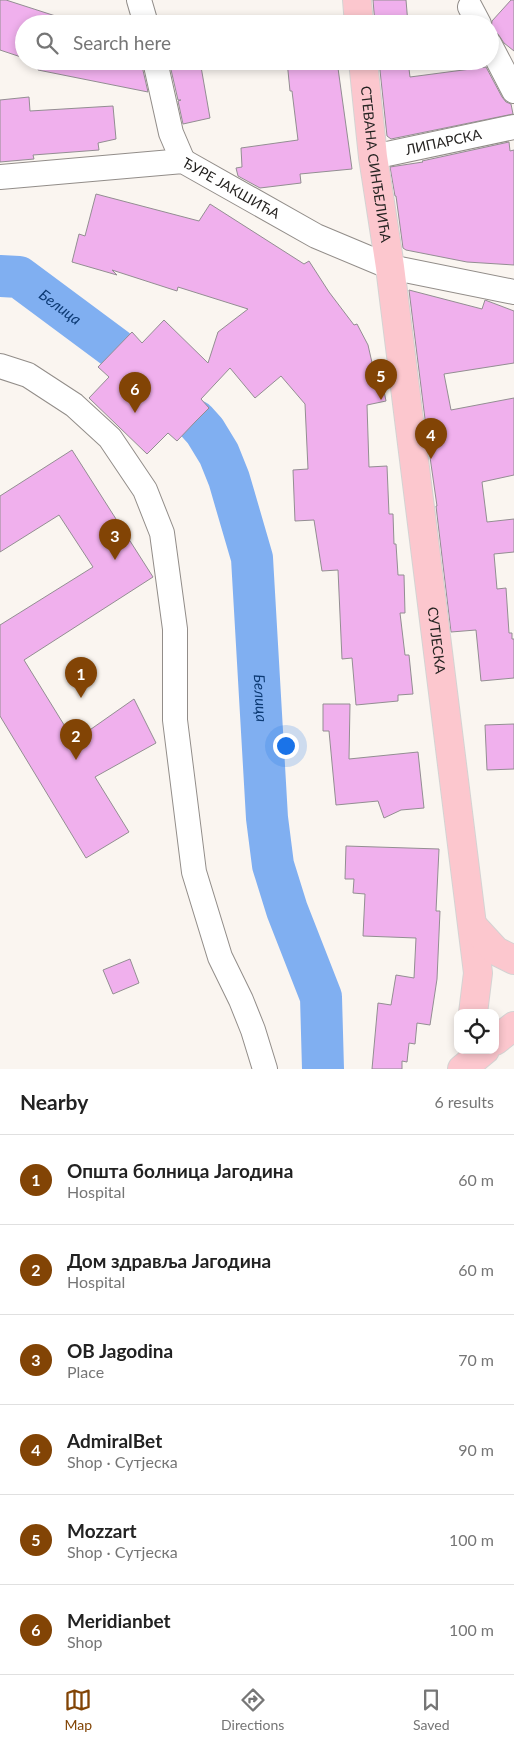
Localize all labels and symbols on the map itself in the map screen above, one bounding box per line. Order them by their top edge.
street label: СТЕВАНА СИНЂЕЛИЋА [358,85,395,244]
street label: ЛИПАРСКА [403,125,483,158]
street label: ЂУРЕ ЈАКШИЋА [180,154,284,222]
water label: Белица [36,285,85,328]
pin: 5 [365,359,397,400]
pin: 6 [119,372,151,413]
pin: 4 [415,418,447,459]
pin: 3 [99,519,131,560]
street label: СУТЈЕСКА [424,606,450,675]
pin: 1 [65,657,97,698]
water label: Белица [251,674,271,723]
pin: 2 [60,719,92,760]
your location [273,733,299,759]

